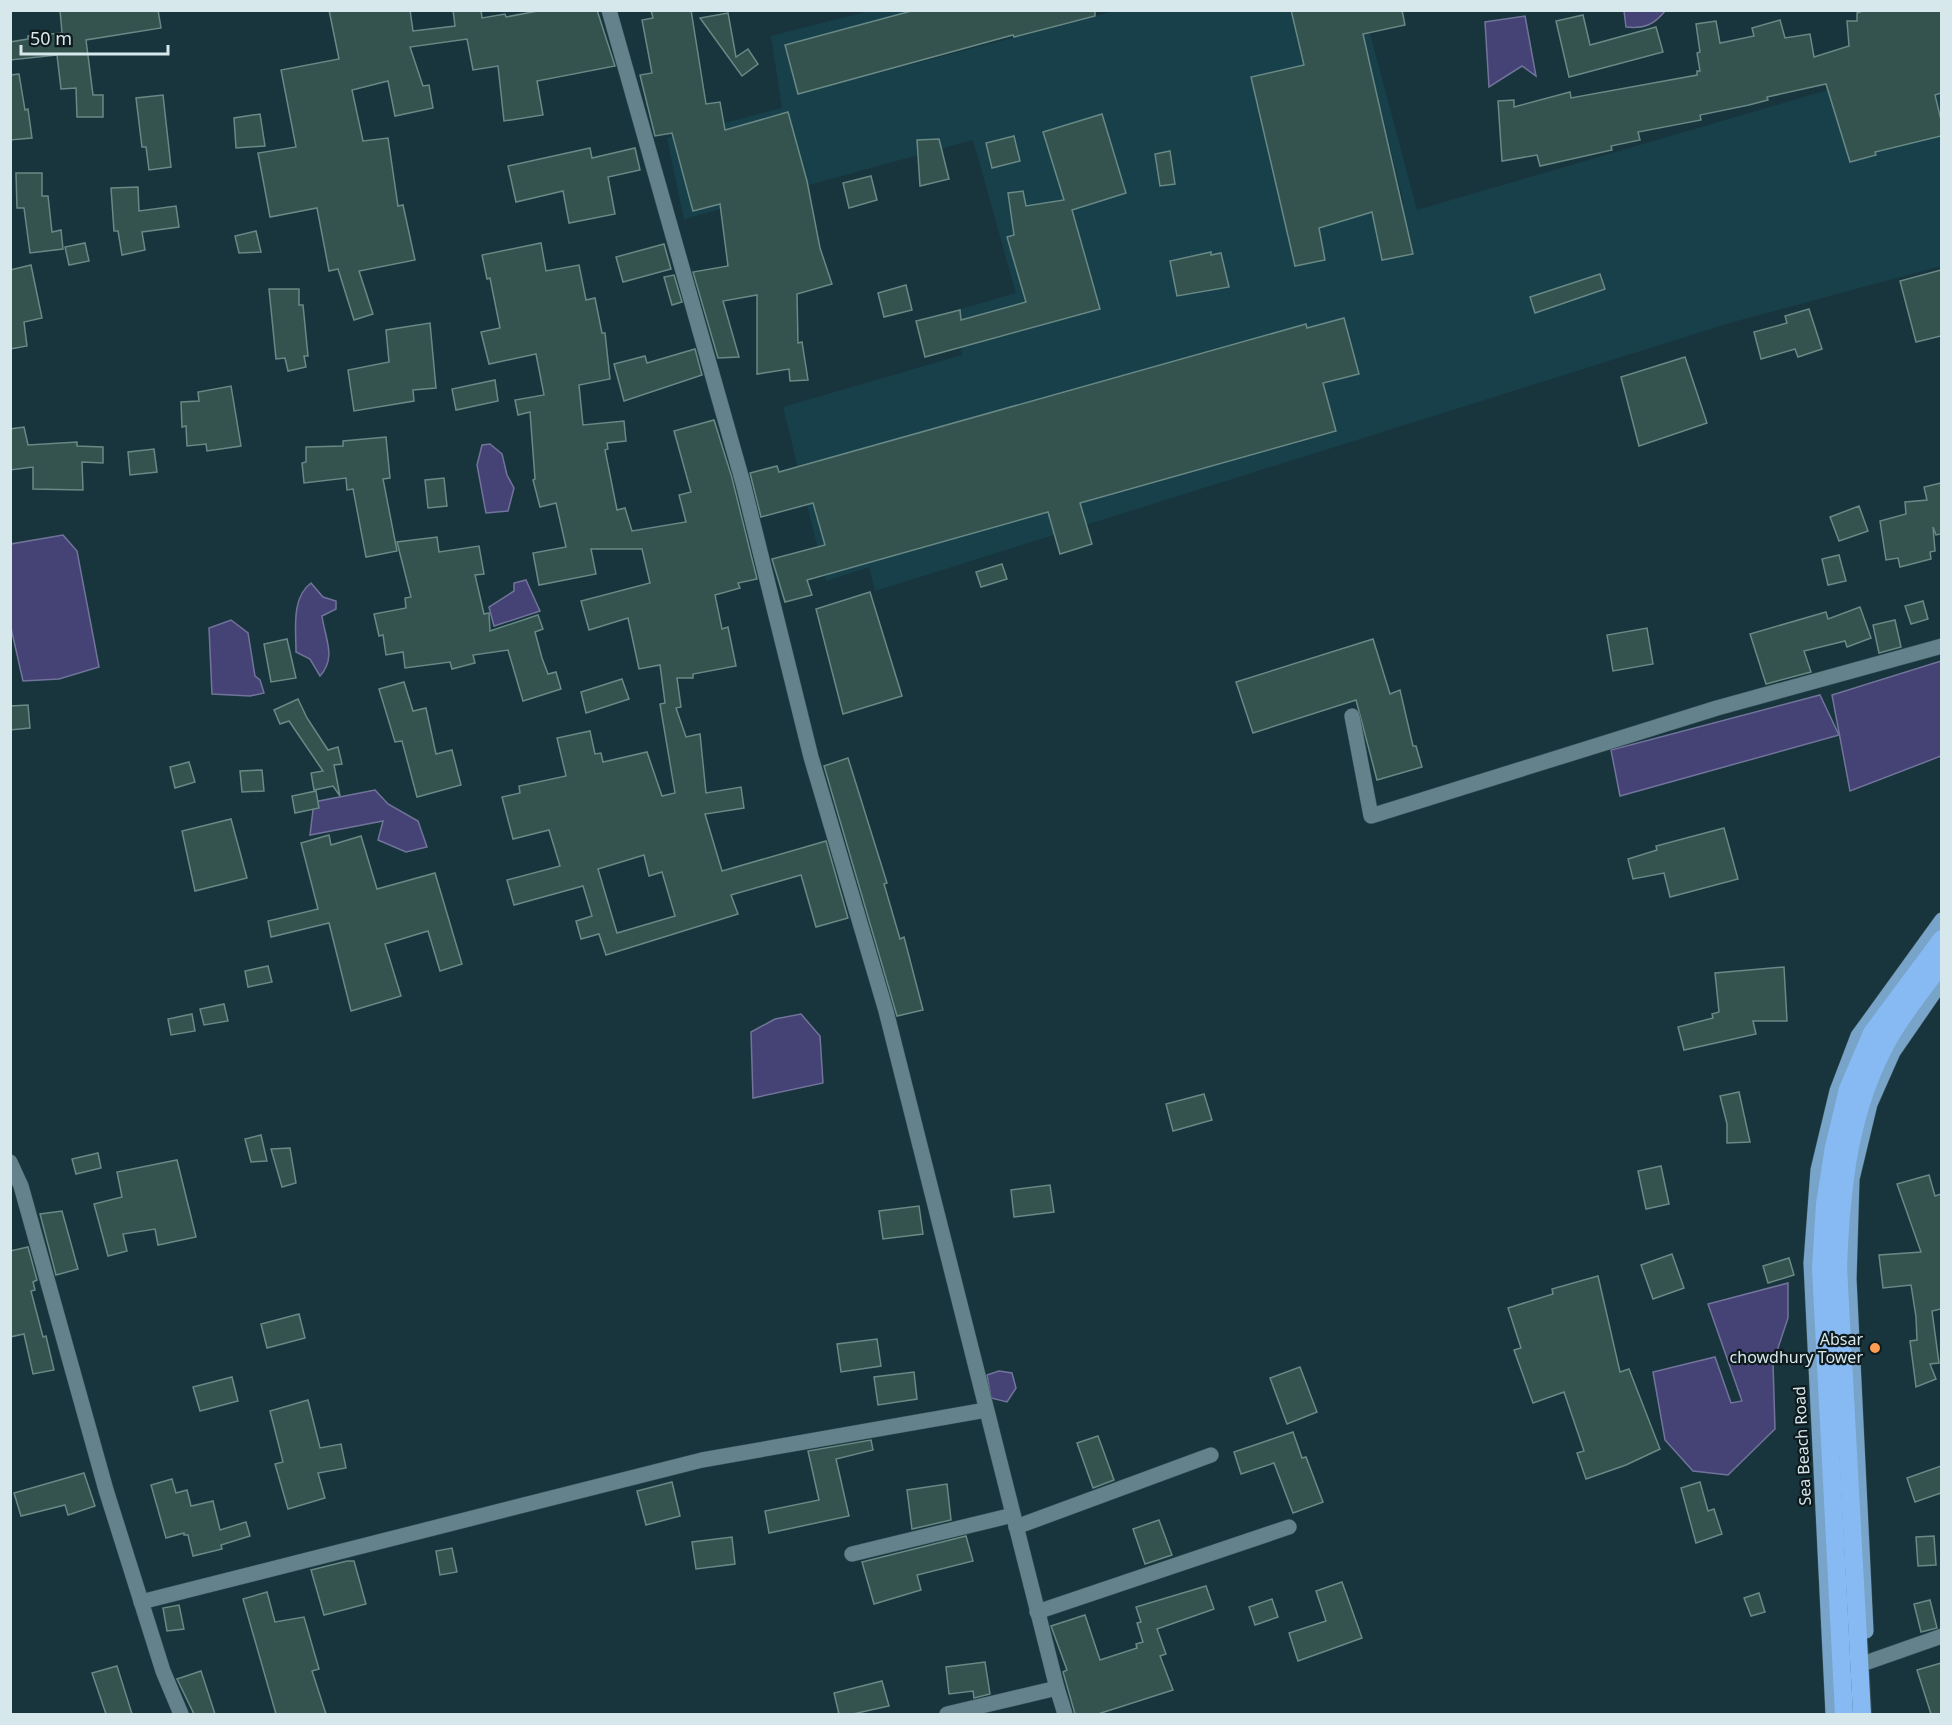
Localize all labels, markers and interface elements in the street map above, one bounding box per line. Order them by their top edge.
scale bar [21,18,168,56]
text: 50 m [30,26,72,50]
place label: Absar chowdhury Tower [1730,1328,1863,1368]
marker: Absar chowdhury Tower [1868,1341,1882,1355]
street label: Sea Beach Road [1788,1386,1816,1506]

